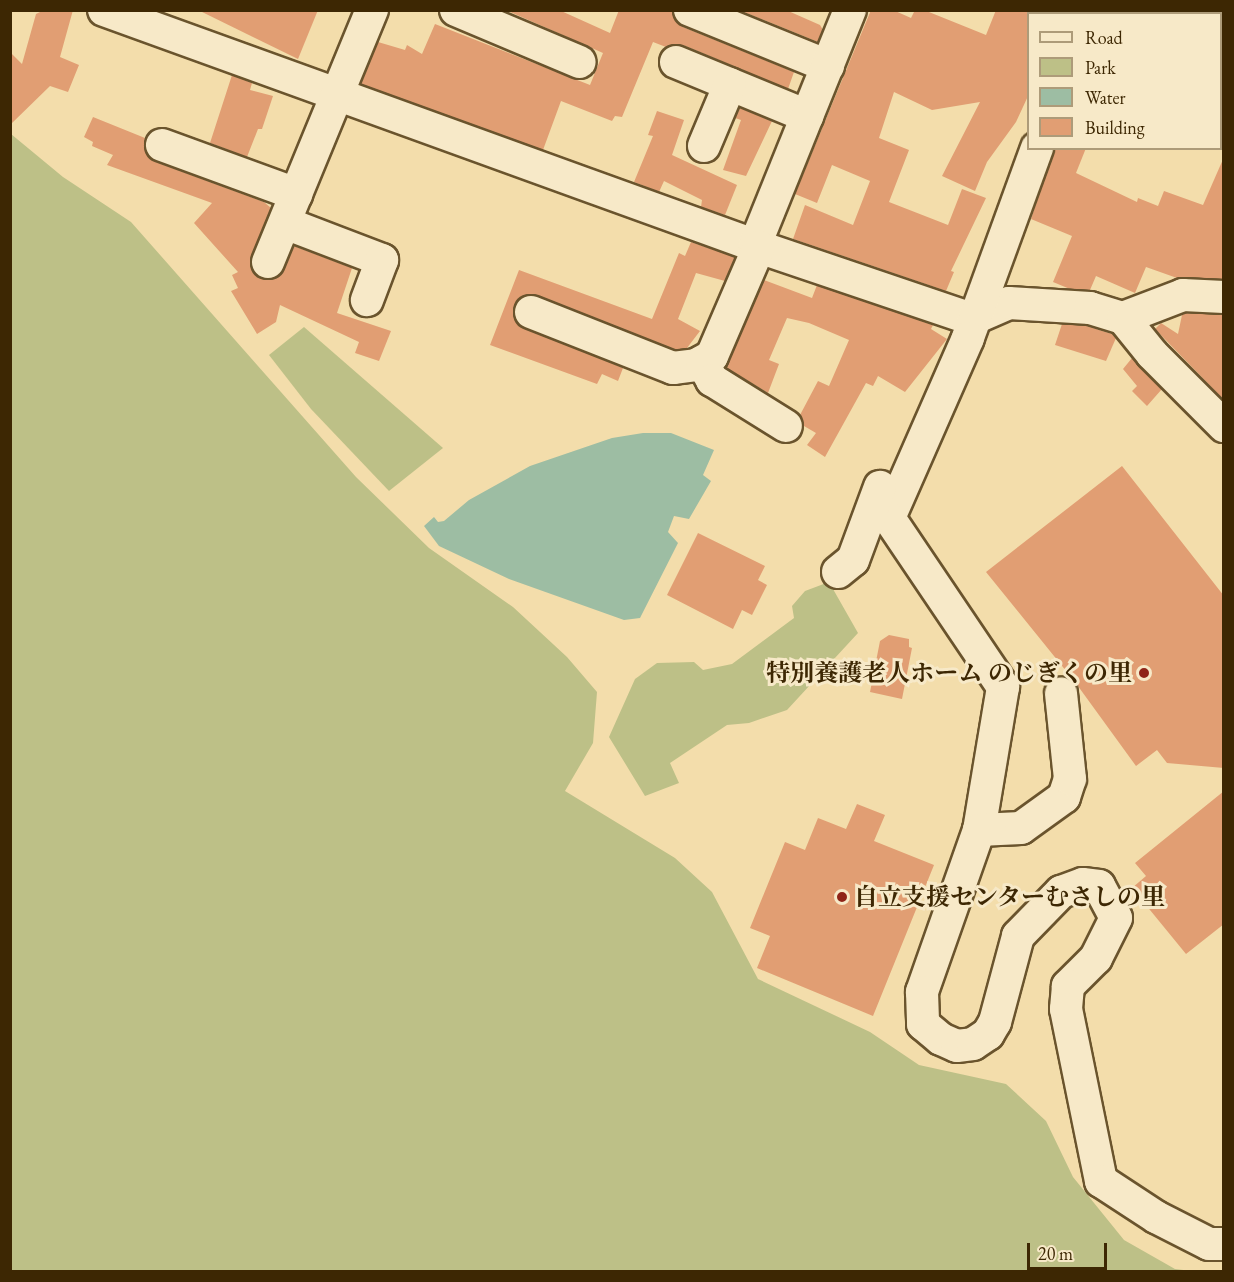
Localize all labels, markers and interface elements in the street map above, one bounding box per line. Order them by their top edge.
legend [1027,12,1222,150]
text: Road [1085,26,1123,49]
text: Park [1085,56,1116,79]
text: Water [1085,86,1126,109]
text: Building [1085,116,1145,139]
place label: 特別養護老人ホーム のじぎくの里 [766,659,1132,687]
marker: 特別養護老人ホーム のじぎくの里 [1137,666,1151,680]
place label: 自立支援センターむさしの里 [854,883,1166,911]
marker: 自立支援センターむさしの里 [835,890,849,904]
scale bar [1030,1231,1110,1269]
text: 20 m [1038,1242,1073,1265]

